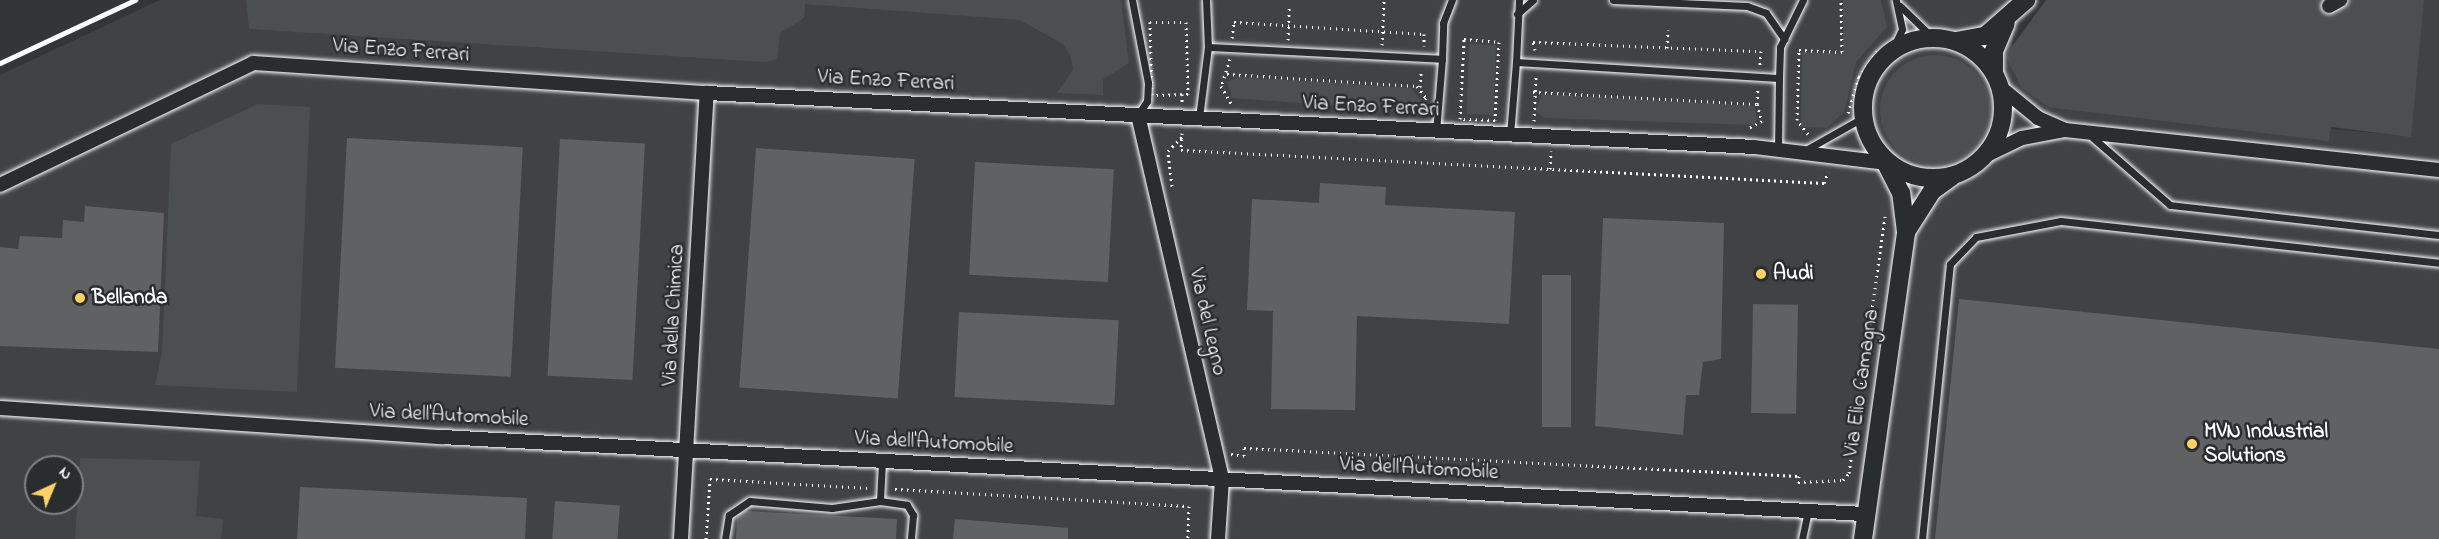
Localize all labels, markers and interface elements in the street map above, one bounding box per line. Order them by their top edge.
street label: Via Enzo Ferrari [332,34,470,68]
street label: Via Enzo Ferrari [817,65,955,97]
street label: Via Enzo Ferrari [1302,91,1440,123]
street label: Via della Chimica [658,243,690,387]
place label: Audi [1773,261,1813,287]
street label: Via del Legno [1182,266,1232,378]
marker: Audi [1754,267,1768,281]
place label: Bellanda [92,285,167,311]
marker: Bellanda [73,291,87,305]
street label: Via Elio Camagna [1839,307,1885,459]
street label: Via dell'Automobile [369,399,529,433]
place label: MVN Industrial Solutions [2204,419,2328,469]
street label: Via dell'Automobile [854,426,1014,460]
marker: MVN Industrial Solutions [2185,437,2199,451]
street label: Via dell'Automobile [1339,452,1499,486]
north arrow [24,455,84,515]
text: N [53,461,77,486]

